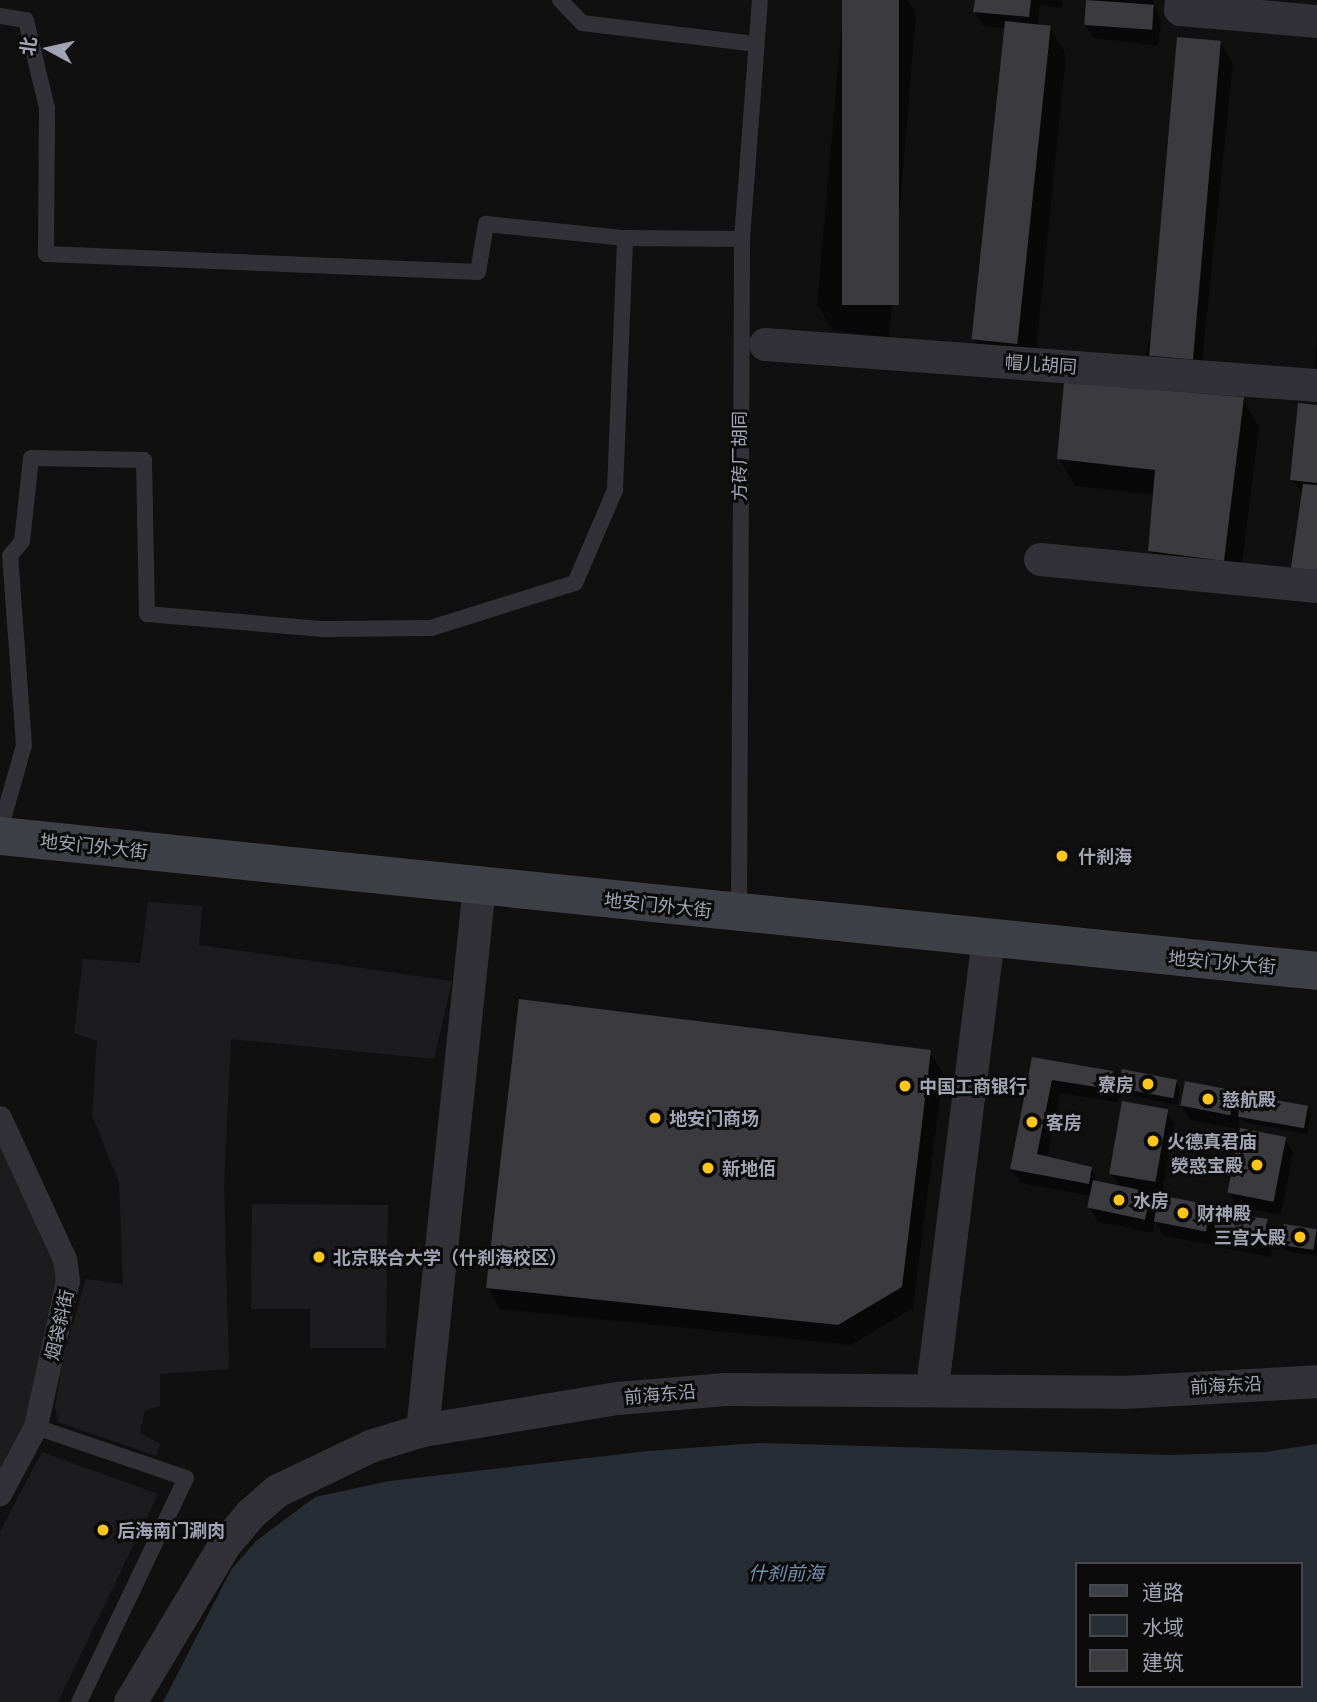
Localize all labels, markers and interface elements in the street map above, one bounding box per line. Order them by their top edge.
north arrow [14,14,84,84]
text: 北 [14,35,42,57]
street label: 帽儿胡同 [1004,351,1078,377]
street label: 方砖厂胡同 [728,411,750,501]
street label: 地安门外大街 [39,830,149,862]
place label: 什刹海 [1078,845,1132,867]
marker: 什刹海 [1052,846,1072,866]
street label: 地安门外大街 [603,889,713,921]
street label: 地安门外大街 [1167,947,1277,977]
place label: 寮房 [1098,1073,1134,1095]
place label: 中国工商银行 [919,1075,1027,1097]
marker: 寮房 [1140,1076,1156,1092]
marker: 中国工商银行 [897,1078,913,1094]
place label: 慈航殿 [1222,1088,1276,1110]
marker: 慈航殿 [1200,1091,1216,1107]
place label: 地安门商场 [669,1107,759,1129]
marker: 地安门商场 [647,1110,663,1126]
place label: 客房 [1046,1111,1082,1133]
marker: 客房 [1024,1114,1040,1130]
place label: 火德真君庙 [1167,1130,1257,1152]
marker: 火德真君庙 [1145,1133,1161,1149]
place label: 熒惑宝殿 [1171,1154,1243,1176]
place label: 新地佰 [722,1157,776,1179]
marker: 熒惑宝殿 [1249,1157,1265,1173]
marker: 新地佰 [700,1160,716,1176]
place label: 水房 [1133,1189,1169,1211]
marker: 水房 [1111,1192,1127,1208]
place label: 财神殿 [1197,1202,1251,1224]
marker: 财神殿 [1175,1205,1191,1221]
place label: 三宫大殿 [1214,1226,1286,1248]
marker: 三宫大殿 [1292,1229,1308,1245]
place label: 北京联合大学（什刹海校区） [333,1246,567,1268]
marker: 北京联合大学（什刹海校区） [311,1249,327,1265]
street label: 烟袋斜街 [40,1287,78,1363]
street label: 前海东沿 [1189,1372,1263,1398]
street label: 前海东沿 [623,1380,697,1408]
place label: 后海南门涮肉 [117,1519,225,1541]
marker: 后海南门涮肉 [95,1522,111,1538]
legend [1076,1562,1303,1688]
water label: 什刹前海 [748,1563,824,1585]
text: 道路 [1142,1578,1184,1606]
text: 水域 [1142,1613,1184,1641]
text: 建筑 [1142,1648,1184,1676]

